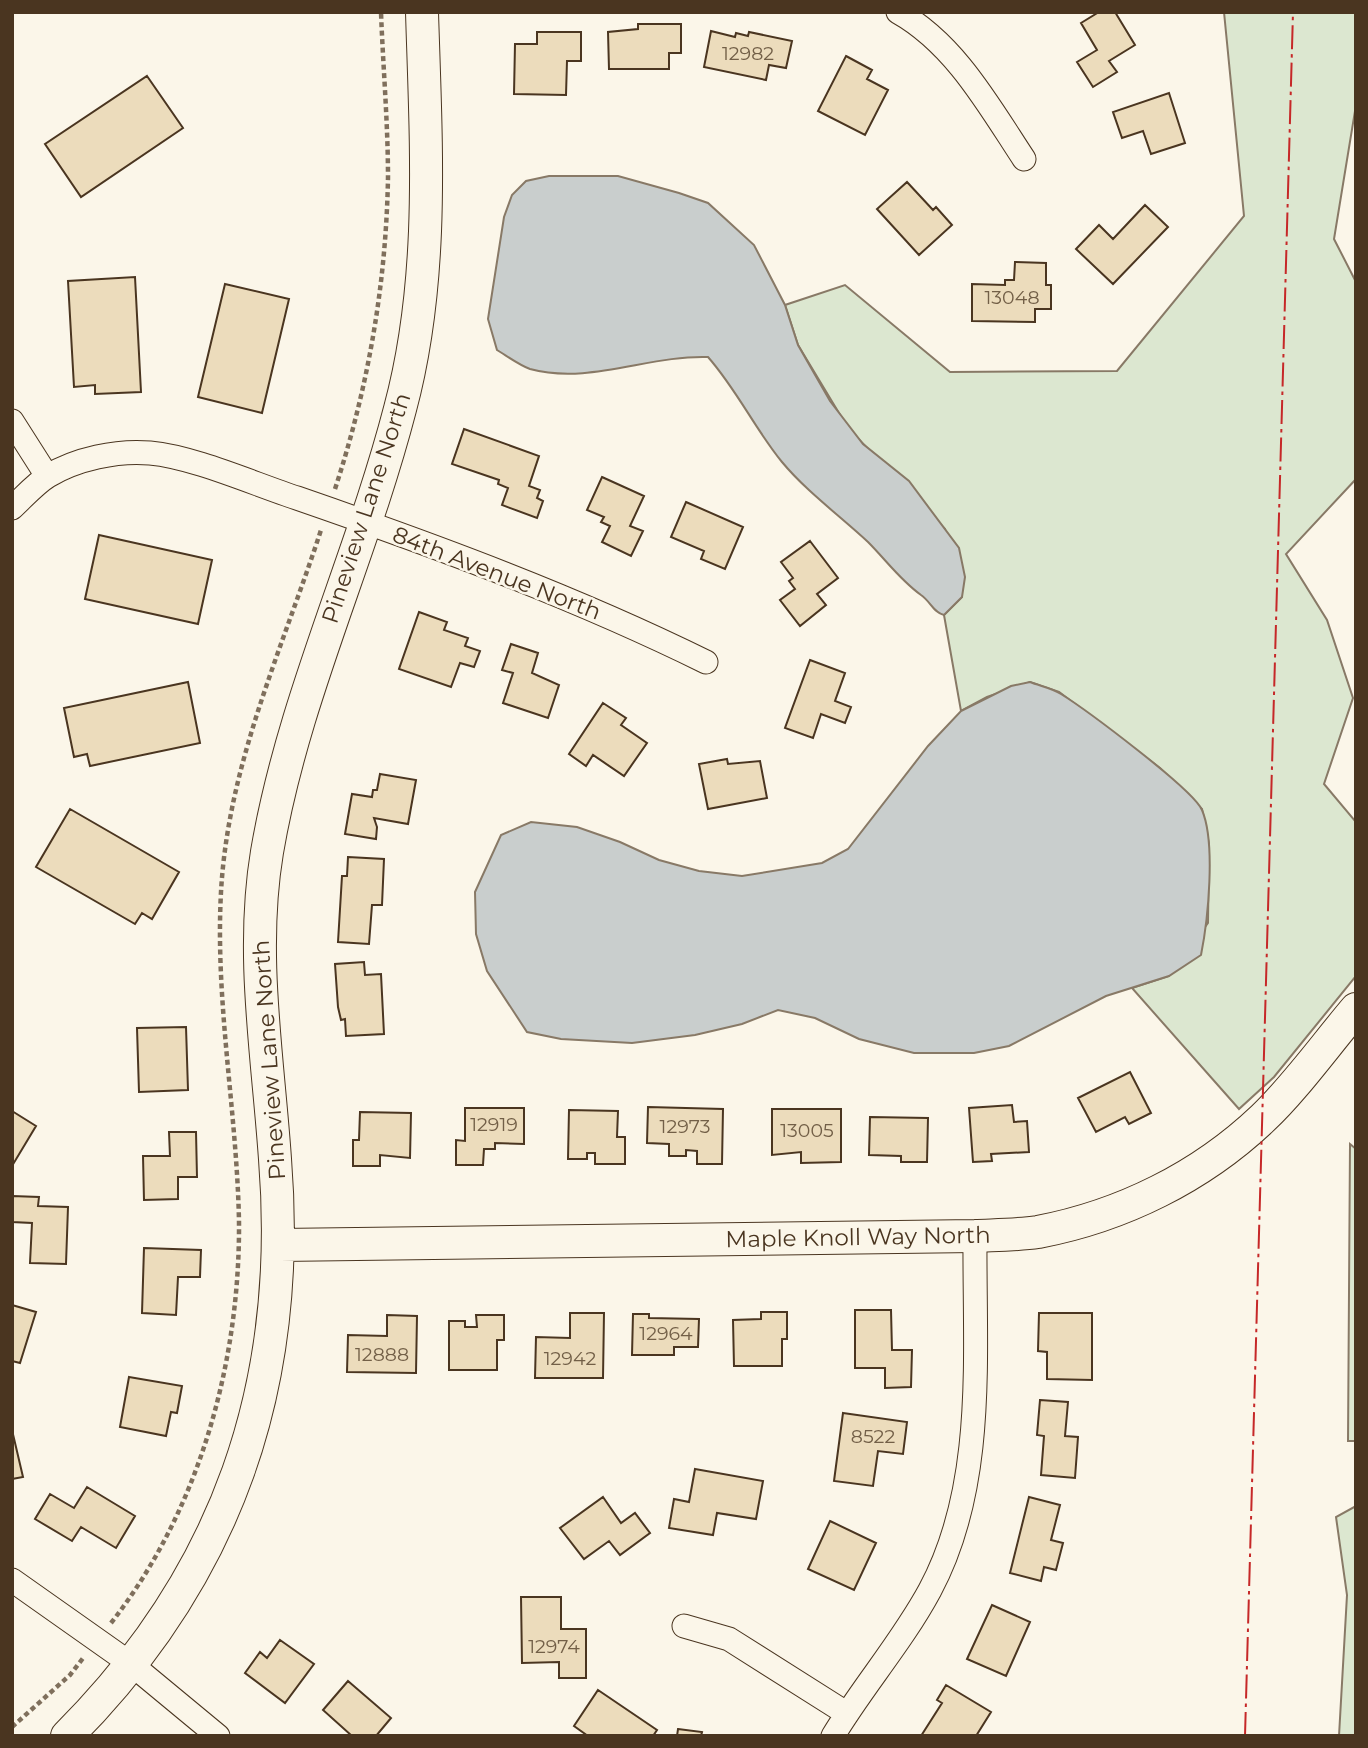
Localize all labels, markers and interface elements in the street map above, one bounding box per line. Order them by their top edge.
house number: 12982 [722,42,774,65]
house number: 13048 [984,286,1040,309]
street label: Pineview Lane North [316,389,416,627]
street label: 84th Avenue North [389,520,605,626]
street label: Pineview Lane North [247,939,291,1181]
house number: 12919 [470,1113,518,1136]
house number: 12973 [660,1115,710,1138]
house number: 13005 [780,1119,834,1142]
street label: Maple Knoll Way North [725,1221,991,1253]
house number: 12964 [639,1322,693,1345]
house number: 12888 [355,1343,409,1366]
house number: 12942 [544,1347,596,1370]
house number: 8522 [851,1425,895,1448]
house number: 12974 [528,1635,580,1658]

